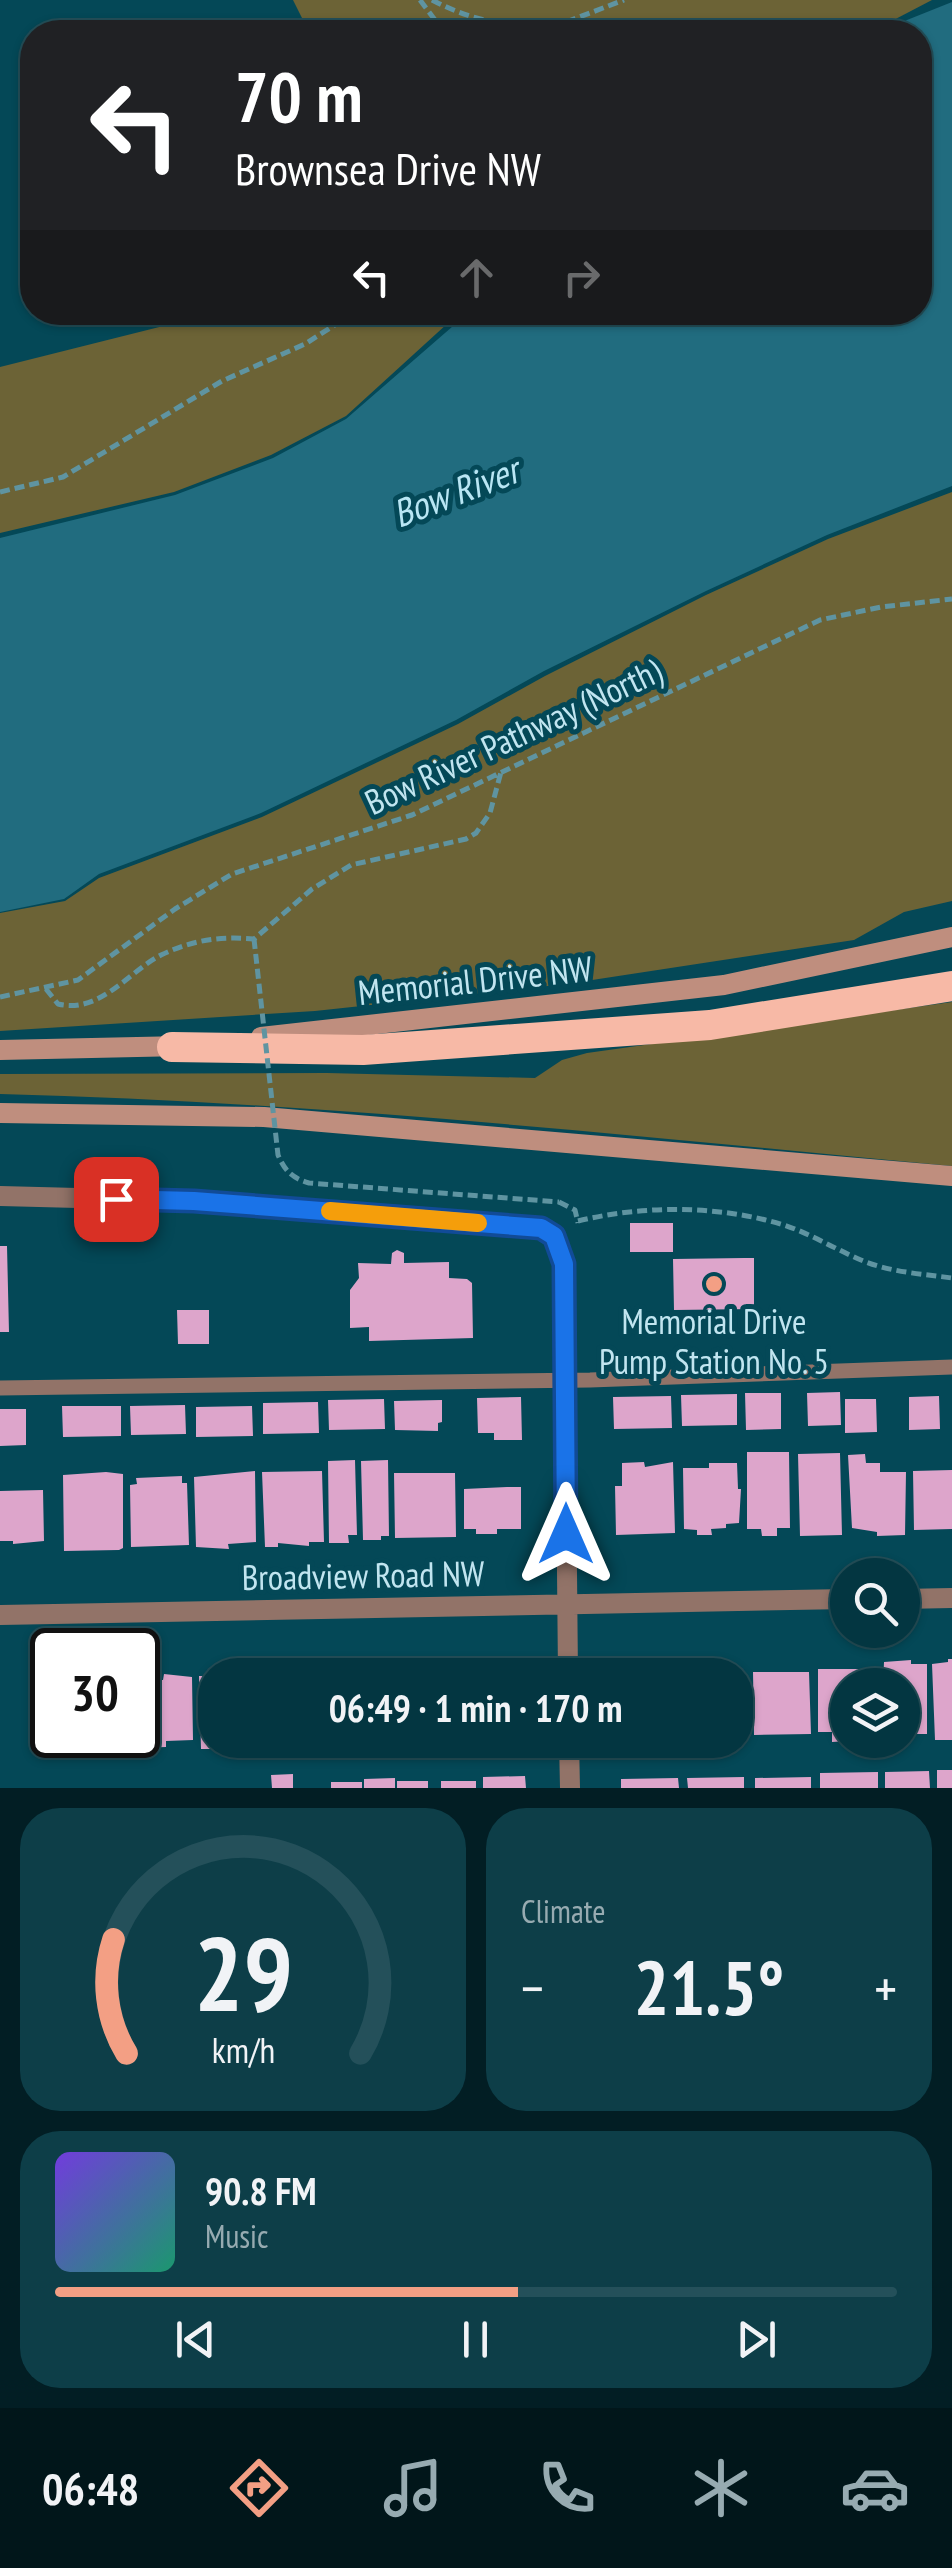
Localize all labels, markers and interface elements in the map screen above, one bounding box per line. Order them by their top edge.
text: 70 m [235,51,363,141]
icon: left [70,60,200,190]
text: Brownsea Drive NW [235,139,541,197]
icon: left [344,250,399,305]
icon: ahead [449,250,504,305]
icon: right [554,250,609,305]
water label: Bow River [385,443,529,537]
street label: Bow River Pathway (North) [357,647,669,825]
street label: Memorial Drive NW [356,945,595,1015]
pin [74,1157,159,1242]
icon: arrive [89,1172,144,1227]
marker: Memorial Drive Pump Station No. 5 [703,1273,725,1295]
place label: Memorial Drive Pump Station No. 5 [599,1298,829,1384]
position arrow [514,1482,618,1586]
street label: Broadview Road NW [241,1550,485,1600]
map controls [830,1558,920,1758]
button: search [830,1558,920,1648]
speed limit sign: 30 [30,1628,160,1758]
button: layers [830,1668,920,1758]
text: 06:49 · 1 min · 170 m [329,1683,622,1732]
text: Climate [521,1890,605,1932]
text: 29 [193,1905,293,2040]
text: 21.5° [634,1939,784,2036]
text: − [521,1952,544,2023]
text: + [874,1952,897,2023]
text: km/h [211,2027,275,2073]
text: 90.8 FM [205,2166,317,2215]
text: Music [205,2215,268,2257]
icon: previous [168,2312,223,2367]
icon: pause [448,2312,503,2367]
icon: next [729,2312,784,2367]
icon: directions [224,2453,294,2523]
icon: music [378,2453,448,2523]
icon: phone [532,2453,602,2523]
icon: climate [686,2453,756,2523]
icon: car [840,2453,910,2523]
text: 06:48 [42,2459,139,2517]

